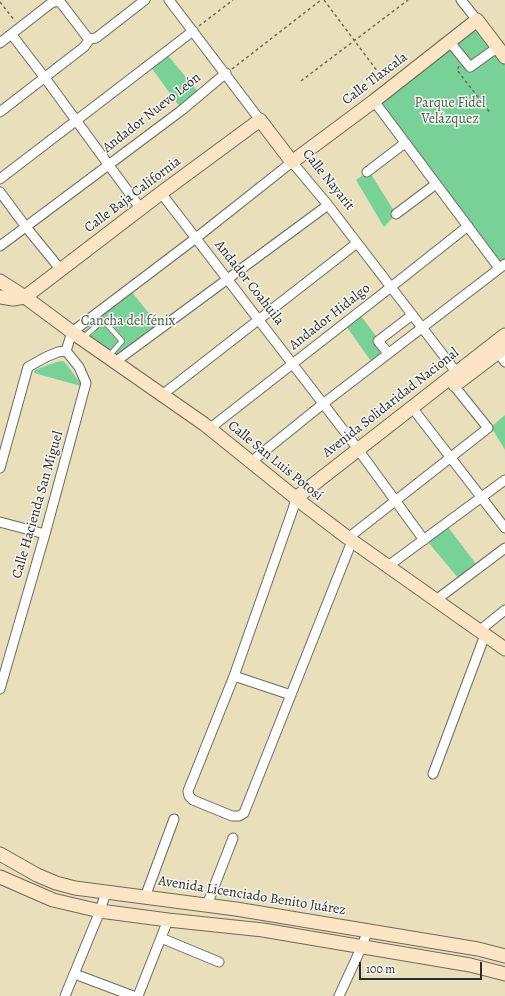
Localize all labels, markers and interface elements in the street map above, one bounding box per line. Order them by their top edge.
street label: Calle Tlaxcala [339,49,411,109]
street label: Andador Nuevo León [100,69,204,157]
park label: Parque Fidel Velázquez [414,96,486,128]
street label: Calle Nayarit [298,146,358,214]
street label: Calle Baja California [81,153,185,237]
street label: Andador Coahuila [211,237,287,329]
street label: Andador Hidalgo [286,280,374,354]
park label: Cancha del fénix [81,314,175,330]
street label: Avenida Solidaridad Nacional [319,344,463,462]
street label: Calle San Luis Potosí [224,417,326,505]
street label: Calle Hacienda San Miguel [9,429,67,581]
street label: Avenida Licenciado Benito Juárez [157,873,347,919]
scale bar [361,954,484,980]
text: 100 m [366,961,395,977]

